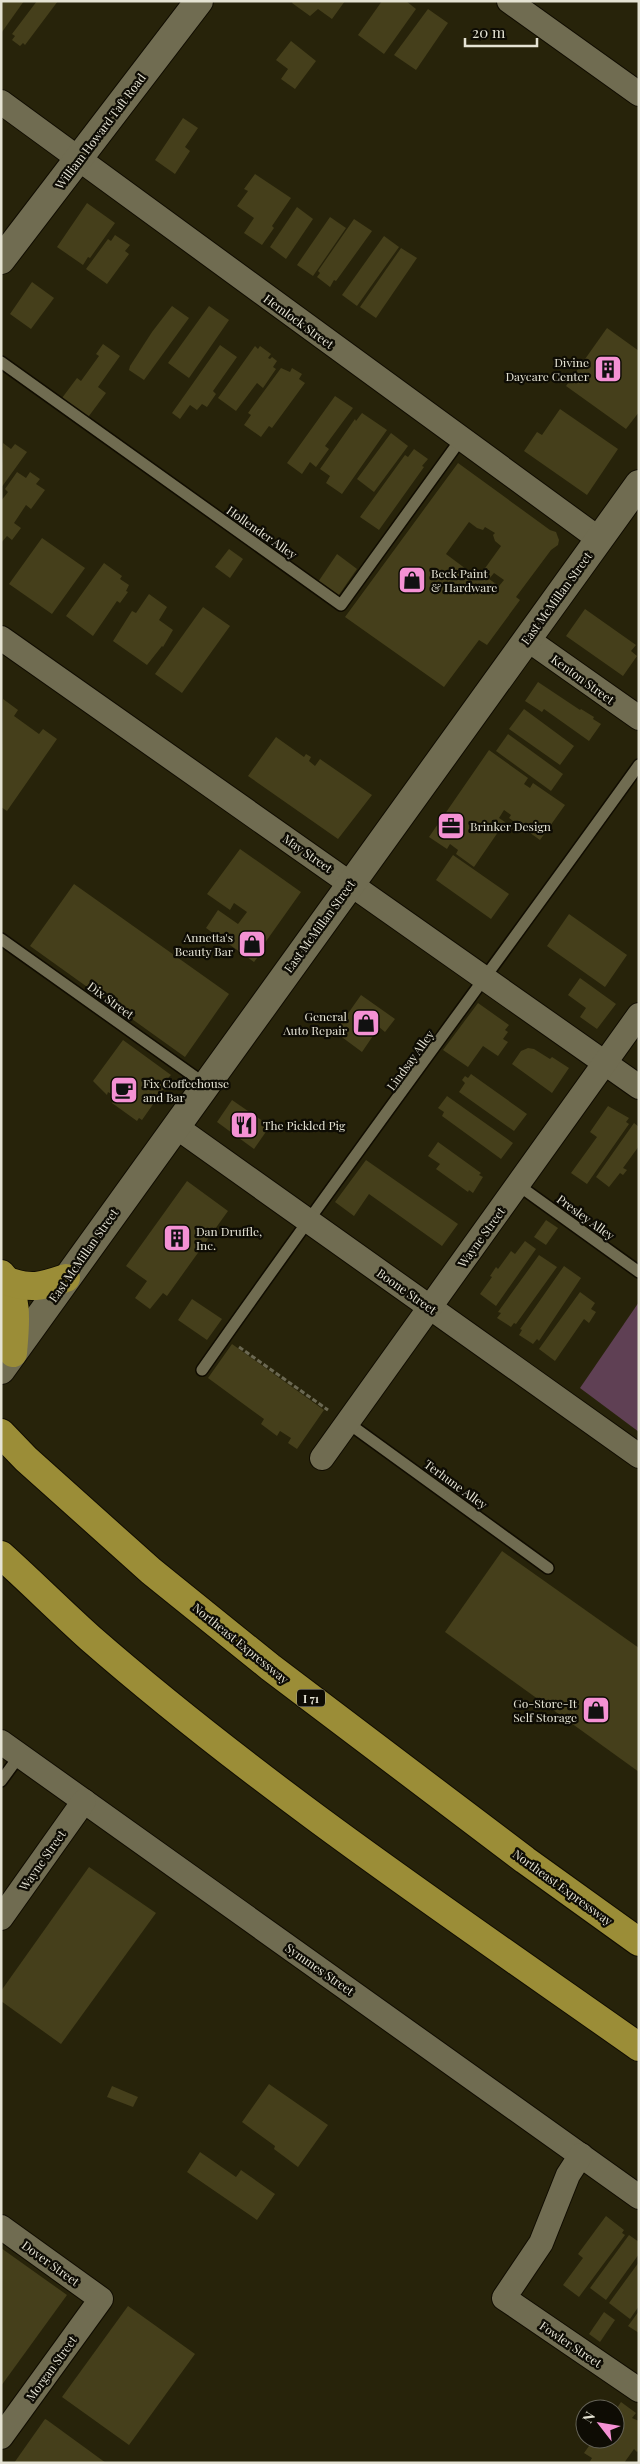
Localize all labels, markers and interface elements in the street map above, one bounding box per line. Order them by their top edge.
scale bar [465,15,538,47]
text: 20 m [472,22,506,42]
street label: William Howard Taft Road [51,70,149,193]
street label: Hemlock Street [261,290,338,352]
place label: Divine Daycare Center [505,354,590,384]
building icon: Divine Daycare Center [593,354,623,384]
street label: Hollender Alley [224,502,300,562]
street label: East McMillan Street [517,548,596,648]
shop icon: Beck Paint & Hardware [397,565,427,595]
place label: Beck Paint & Hardware [431,565,497,595]
street label: Kenton Street [548,651,618,708]
office icon: Brinker Design [436,811,466,841]
place label: Brinker Design [470,818,551,834]
street label: May Street [280,830,337,876]
street label: East McMillan Street [280,876,359,976]
place label: Annetta's Beauty Bar [175,929,234,959]
shop icon: Annetta's Beauty Bar [237,929,267,959]
street label: Dix Street [85,978,138,1023]
place label: General Auto Repair [282,1008,348,1038]
shop icon: General Auto Repair [351,1008,381,1038]
street label: Lindsay Alley [383,1027,437,1093]
cafe icon: Fix Coffeehouse and Bar [109,1075,139,1105]
place label: Fix Coffeehouse and Bar [143,1075,229,1105]
restaurant icon: The Pickled Pig [229,1110,259,1140]
place label: The Pickled Pig [263,1117,346,1133]
street label: Presley Alley [554,1191,618,1243]
street label: Wayne Street [453,1203,509,1271]
street label: East McMillan Street [45,1204,122,1305]
building icon: Dan Druffle, Inc. [162,1223,192,1253]
place label: Dan Druffle, Inc. [196,1223,262,1253]
street label: Boone Street [374,1265,440,1318]
street label: Terhune Alley [421,1456,491,1512]
street label: Northeast Expressway [190,1599,292,1687]
road number: I 71 [297,1690,325,1706]
place label: Go-Store-It Self Storage [513,1695,578,1725]
shop icon: Go-Store-It Self Storage [581,1695,611,1725]
street label: Wayne Street [15,1826,69,1894]
street label: Northeast Expressway [510,1845,616,1929]
street label: Symmes Street [282,1939,358,1999]
street label: Dover Street [19,2237,84,2290]
street label: Fowler Street [537,2317,606,2371]
street label: Morgan Street [22,2332,80,2404]
north arrow [575,2399,625,2449]
text: N [578,2408,599,2426]

